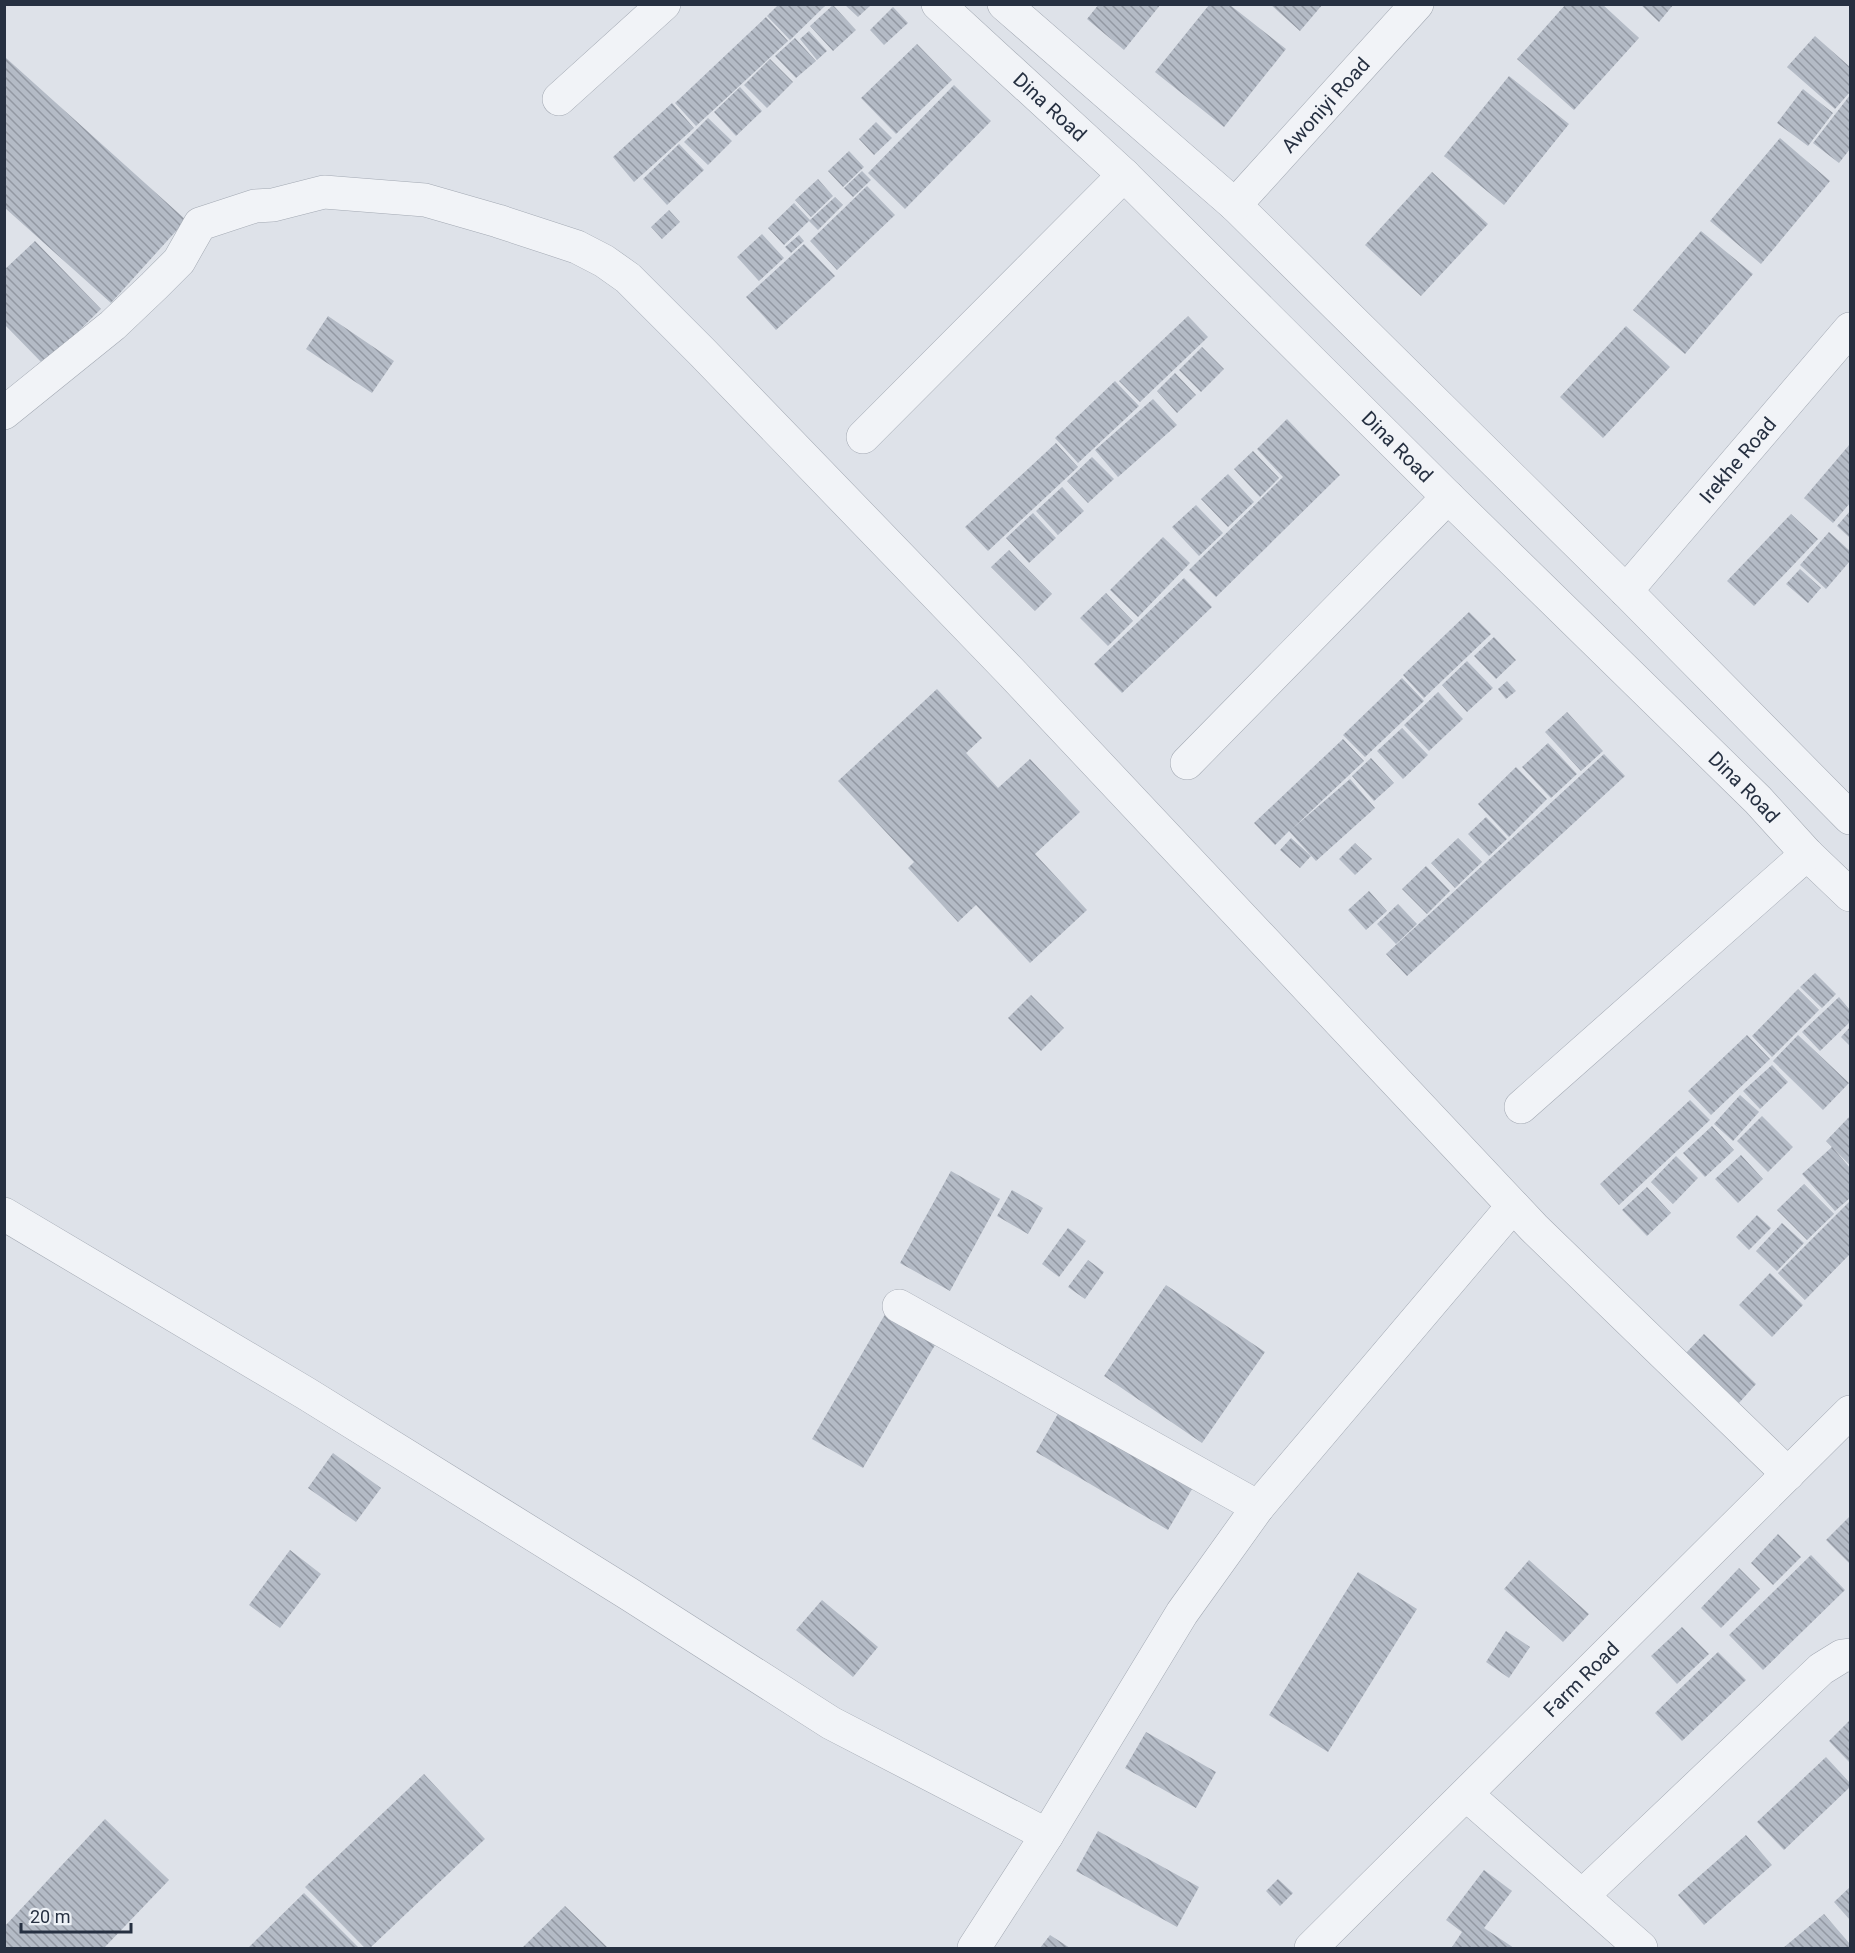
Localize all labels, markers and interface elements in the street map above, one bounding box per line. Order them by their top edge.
street label: Awoniyi Road [1276,52,1375,158]
street label: Dina Road [1008,67,1091,146]
street label: Dina Road [1357,406,1438,487]
street label: Irekhe Road [1694,412,1781,508]
street label: Dina Road [1704,746,1785,828]
street label: Farm Road [1538,1637,1624,1722]
scale bar [21,1896,130,1934]
text: 20 m [30,1906,70,1927]

